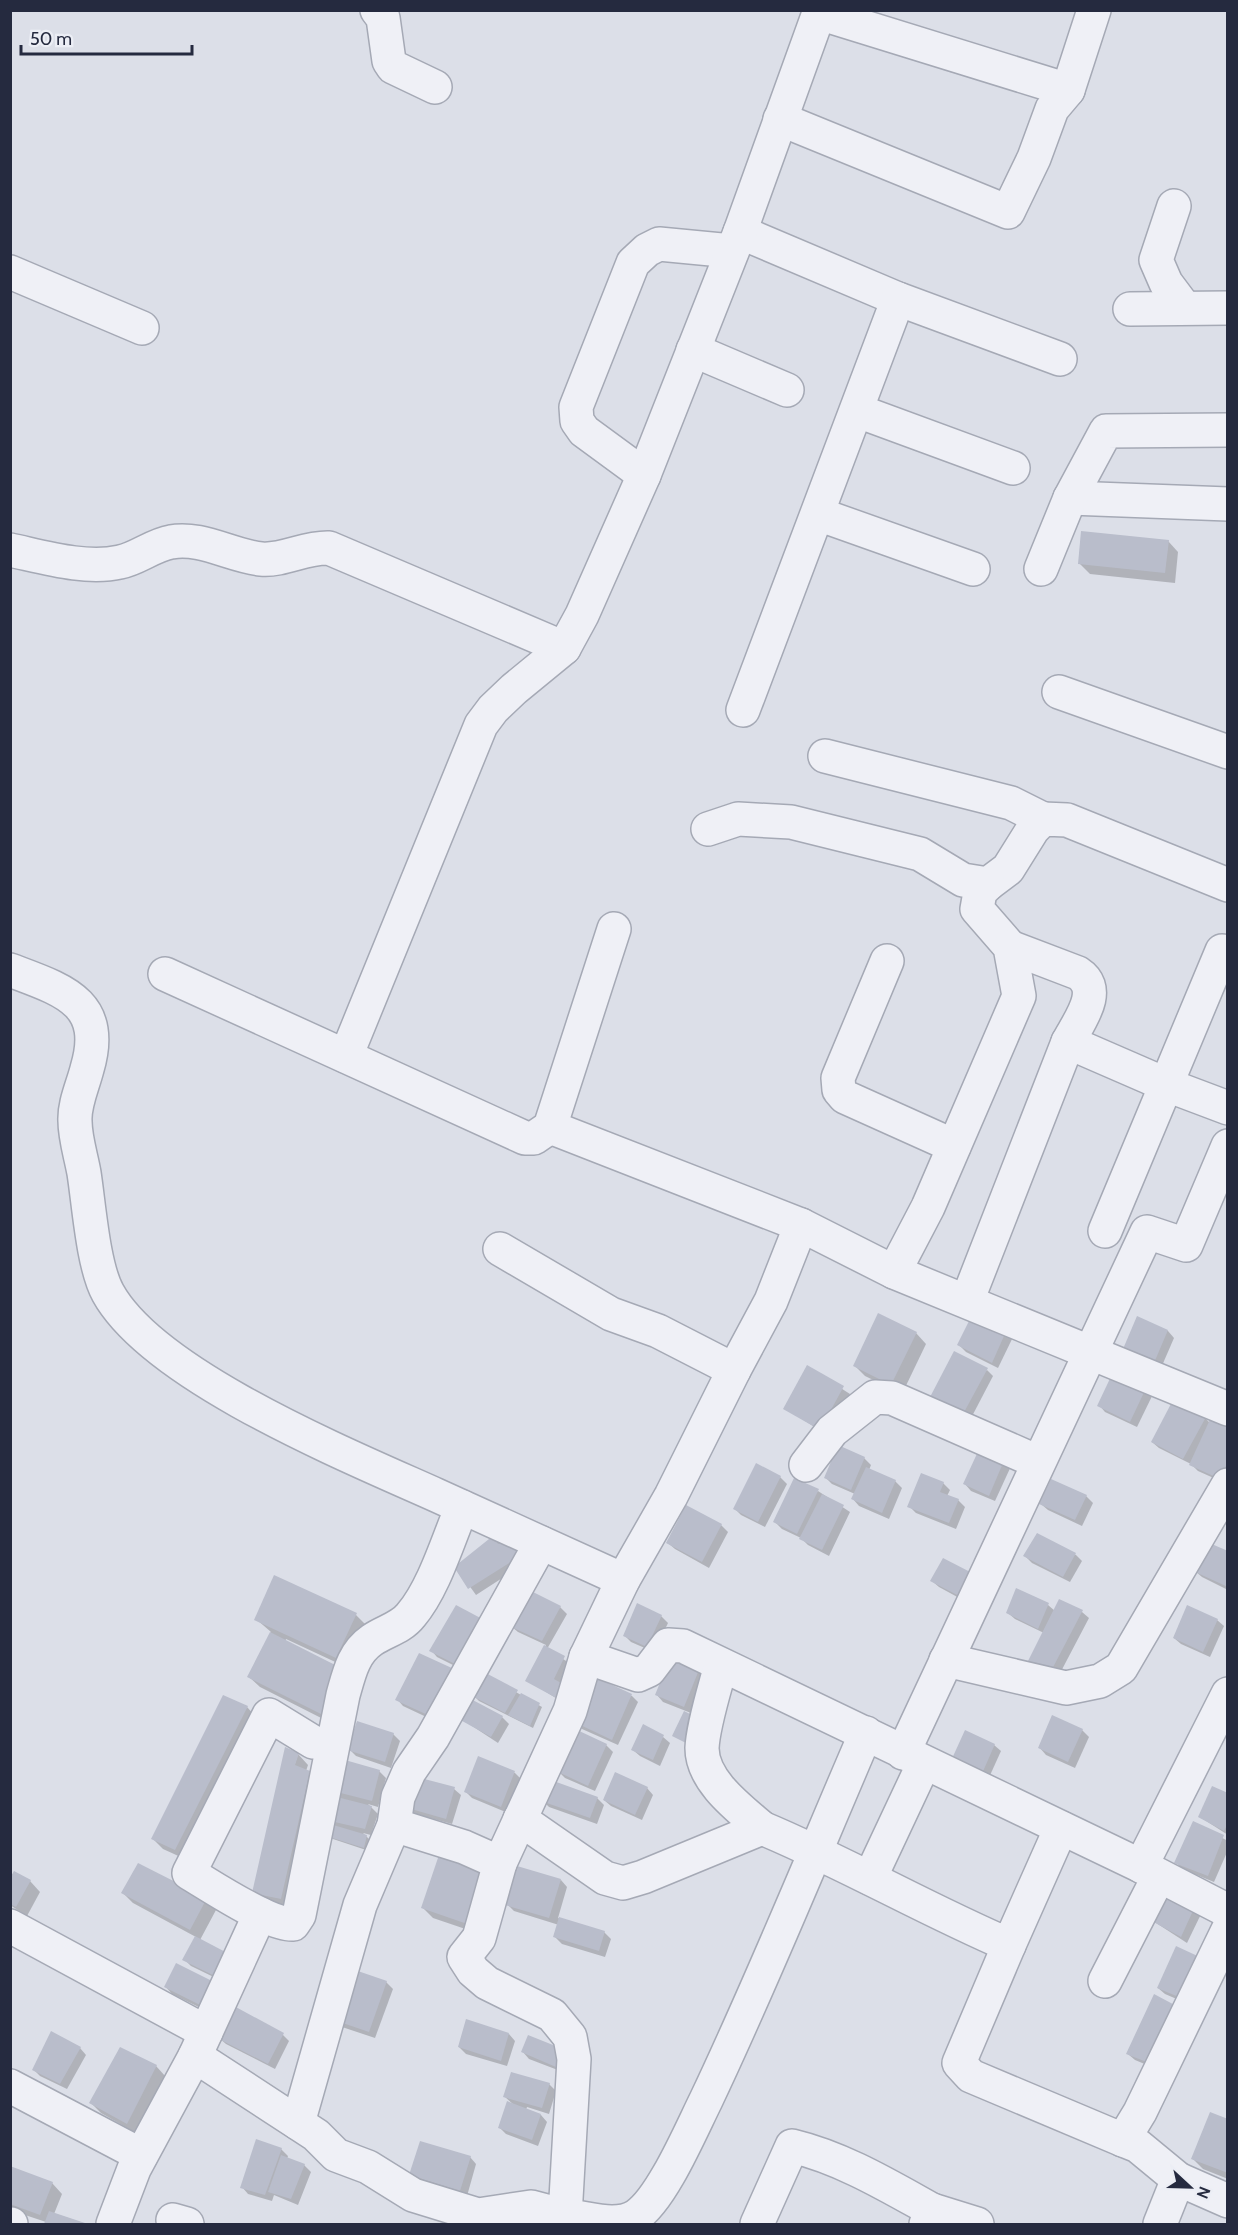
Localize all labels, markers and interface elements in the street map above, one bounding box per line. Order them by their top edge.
scale bar [21,18,192,56]
text: 50 m [30,28,72,50]
north arrow [1160,2157,1220,2217]
text: N [1193,2184,1214,2201]

